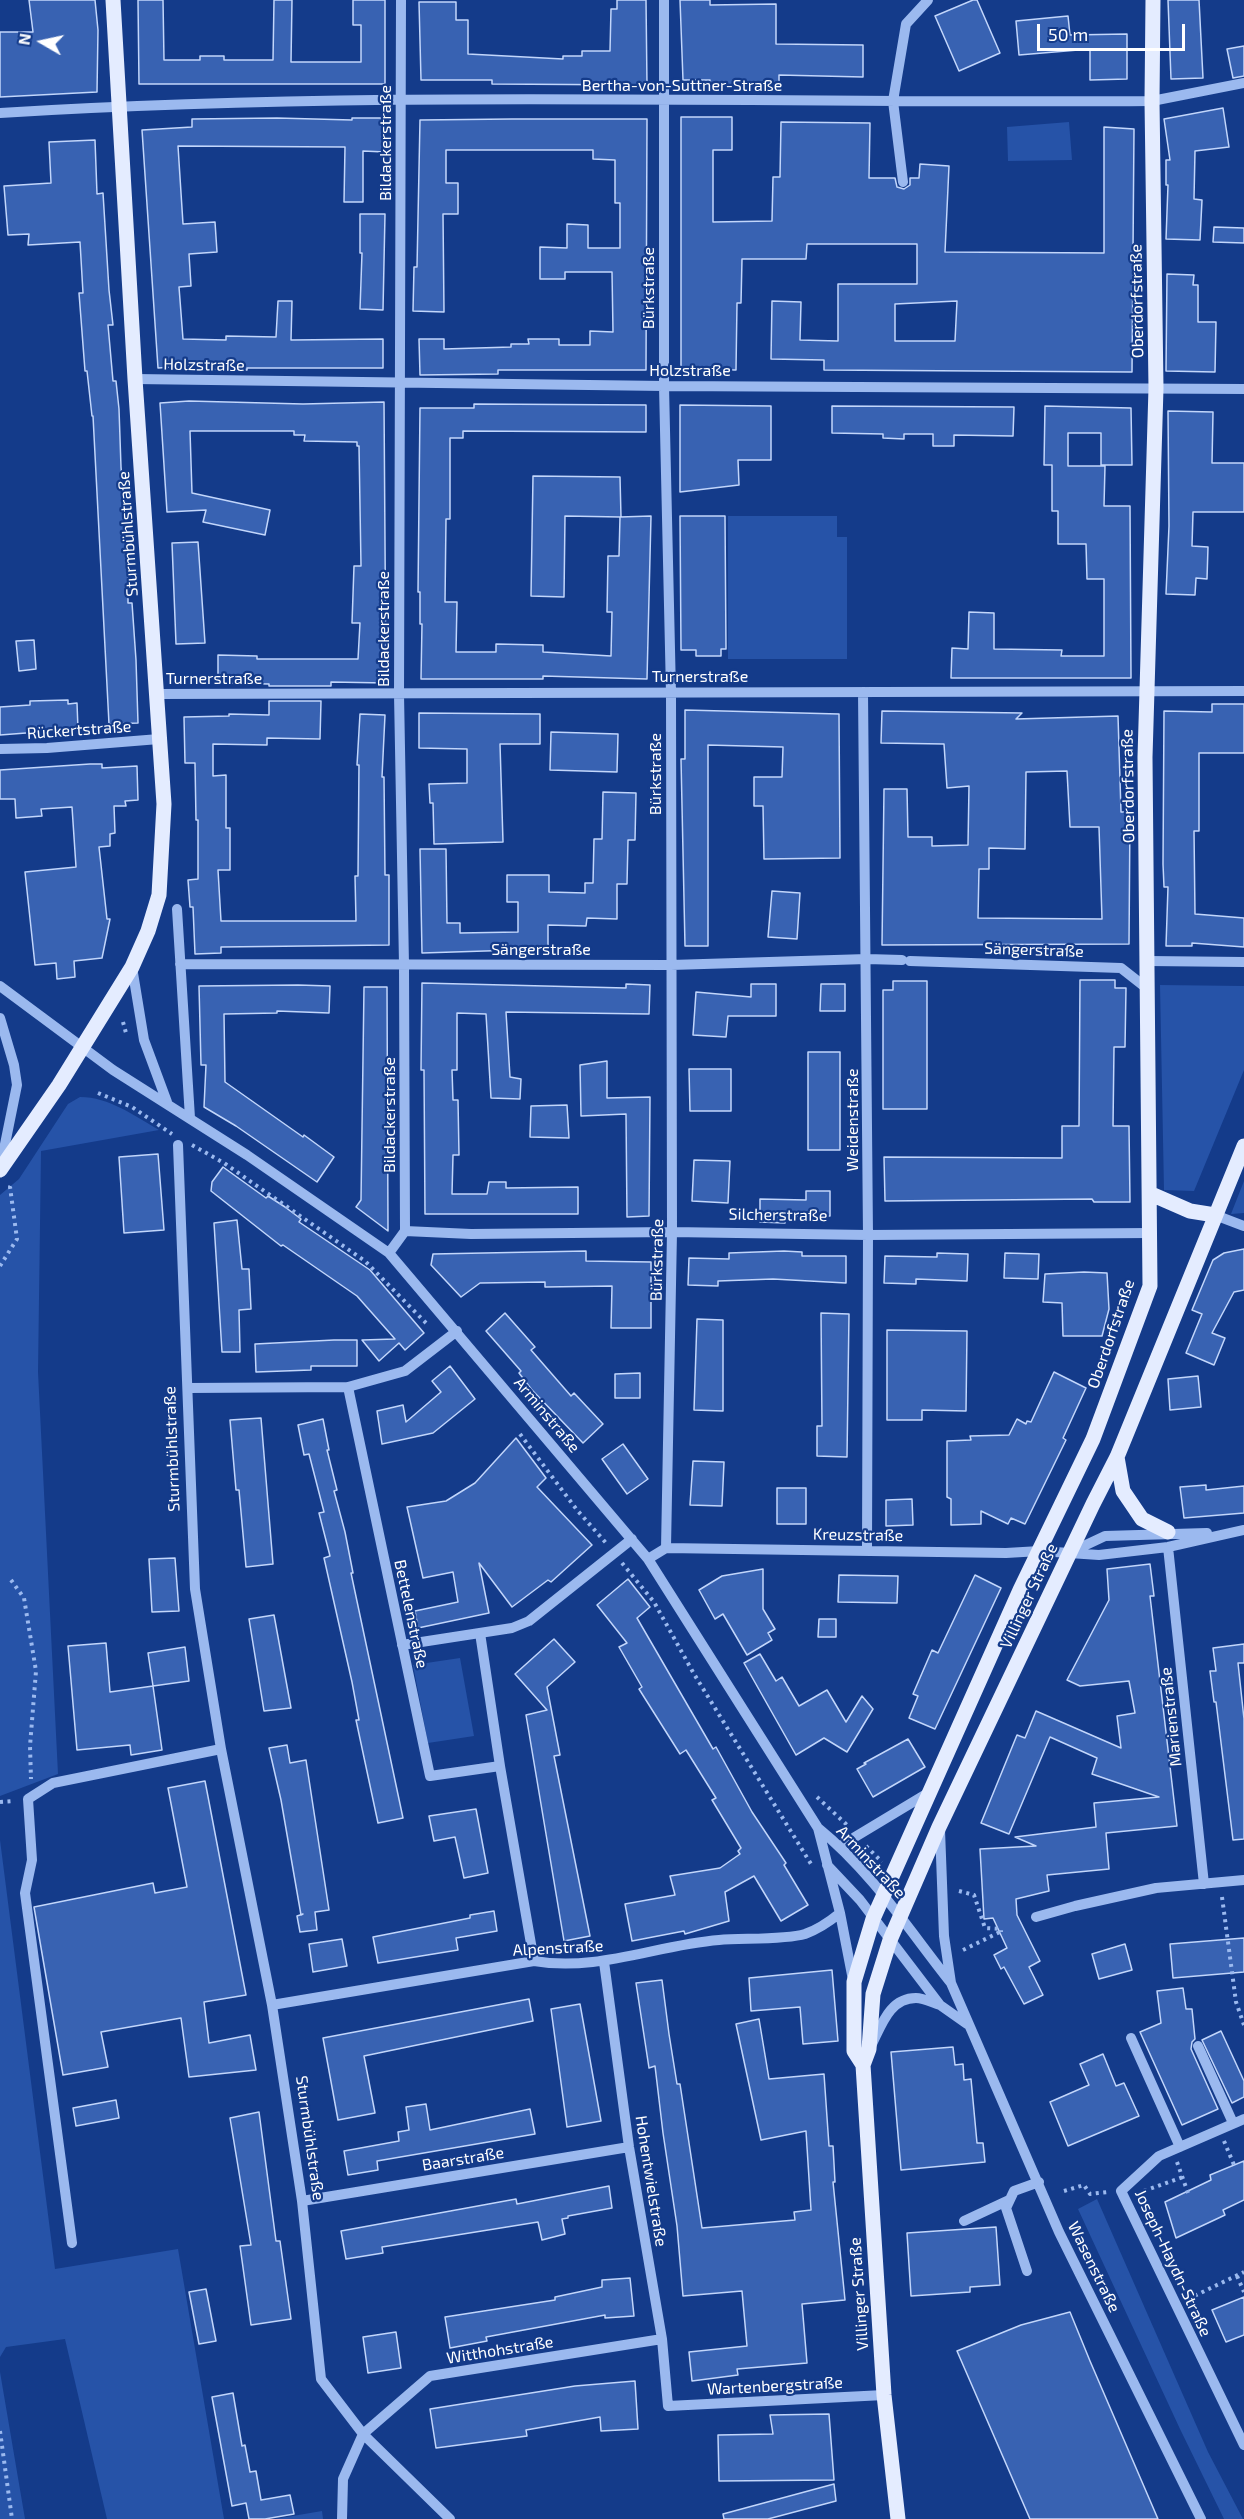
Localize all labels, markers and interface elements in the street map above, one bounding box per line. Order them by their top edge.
north arrow [12,12,72,72]
scale bar [1040,12,1188,50]
text: 50 m [1048,23,1088,45]
text: N [13,32,34,46]
street label: Bertha-von-Suttner-Straße [582,76,782,96]
street label: Bildackerstraße [376,85,396,201]
street label: Oberdorfstraße [1126,244,1148,358]
street label: Bürkstraße [639,247,659,329]
street label: Holzstraße [163,355,245,375]
street label: Holzstraße [649,361,731,381]
street label: Sturmbühlstraße [114,471,142,597]
street label: Bildackerstraße [374,571,394,687]
street label: Turnerstraße [652,667,748,687]
street label: Turnerstraße [166,669,262,689]
street label: Rückertstraße [26,717,132,743]
street label: Oberdorfstraße [1117,729,1139,843]
street label: Bürkstraße [646,733,666,815]
street label: Sängerstraße [984,939,1084,961]
street label: Sängerstraße [491,940,591,960]
street label: Bildackerstraße [380,1057,400,1173]
street label: Weidenstraße [843,1068,863,1172]
street label: Silcherstraße [729,1205,827,1225]
street label: Bürkstraße [647,1219,667,1301]
street label: Oberdorfstraße [1083,1277,1139,1391]
street label: Arminstraße [510,1373,584,1457]
street label: Sturmbühlstraße [160,1386,184,1512]
street label: Kreuzstraße [813,1525,903,1545]
street label: Villinger Straße [996,1541,1062,1651]
street label: Bettelenstraße [390,1558,432,1670]
street label: Marienstraße [1156,1666,1186,1768]
street label: Arminstraße [832,1822,910,1902]
street label: Alpenstraße [512,1936,604,1960]
street label: Sturmbühlstraße [292,2074,328,2202]
street label: Hohentwielstraße [631,2114,671,2248]
street label: Baarstraße [421,2143,505,2175]
street label: Joseph-Haydn-Straße [1131,2186,1215,2340]
street label: Wasenstraße [1064,2218,1124,2316]
street label: Villinger Straße [845,2237,873,2351]
street label: Witthohstraße [445,2332,555,2368]
street label: Wartenbergstraße [707,2373,843,2399]

